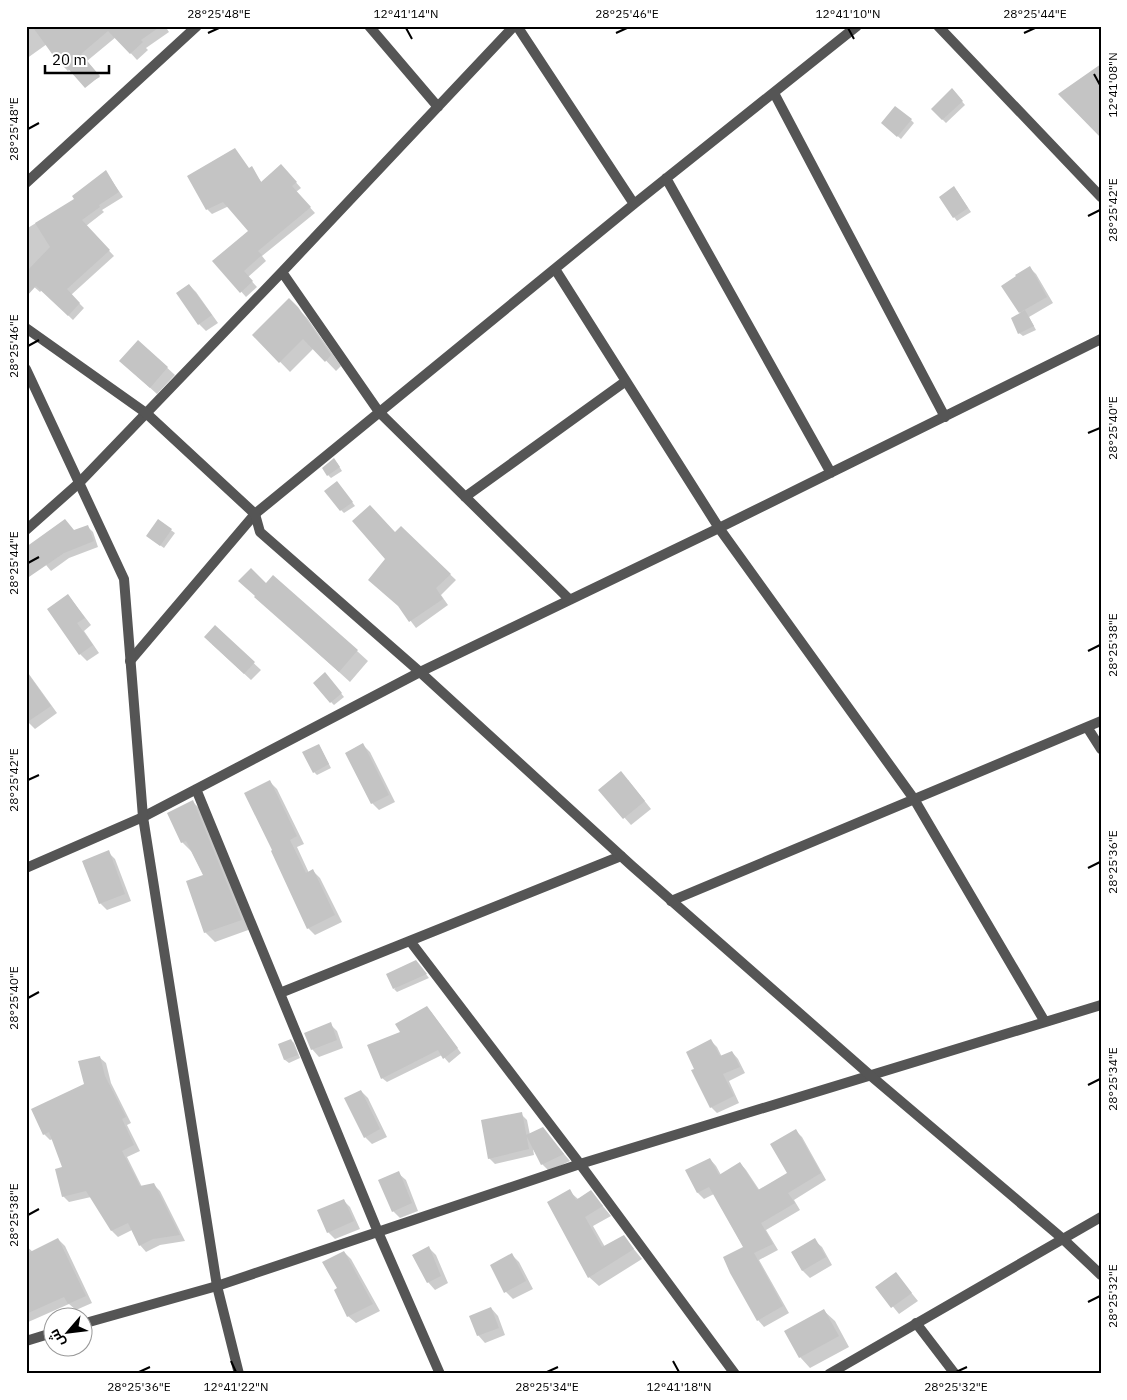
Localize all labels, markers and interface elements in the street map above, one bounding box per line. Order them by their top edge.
text: 28°25'48"E [187,6,251,21]
text: 12°41'14"N [373,6,439,21]
text: 28°25'46"E [595,6,659,21]
text: 12°41'10"N [815,6,881,21]
text: 28°25'44"E [1003,6,1067,21]
scale bar [45,42,109,74]
text: 20 m [52,50,87,69]
text: 12°41'08"N [1105,52,1120,118]
text: 28°25'48"E [6,97,21,161]
text: 28°25'42"E [1105,178,1120,242]
text: 28°25'46"E [6,314,21,378]
text: 28°25'40"E [1105,396,1120,460]
text: 28°25'44"E [6,531,21,595]
text: 28°25'38"E [1105,613,1120,677]
text: 28°25'42"E [6,748,21,812]
text: 28°25'36"E [1105,830,1120,894]
text: 28°25'40"E [6,966,21,1030]
text: 28°25'34"E [1105,1047,1120,1111]
text: 28°25'38"E [6,1183,21,1247]
text: 28°25'32"E [1105,1264,1120,1328]
north arrow [42,1308,92,1358]
text: ش [44,1326,69,1350]
text: 28°25'36"E [107,1379,171,1394]
text: 12°41'22"N [203,1379,269,1394]
text: 28°25'34"E [515,1379,579,1394]
text: 12°41'18"N [646,1379,712,1394]
text: 28°25'32"E [924,1379,988,1394]

